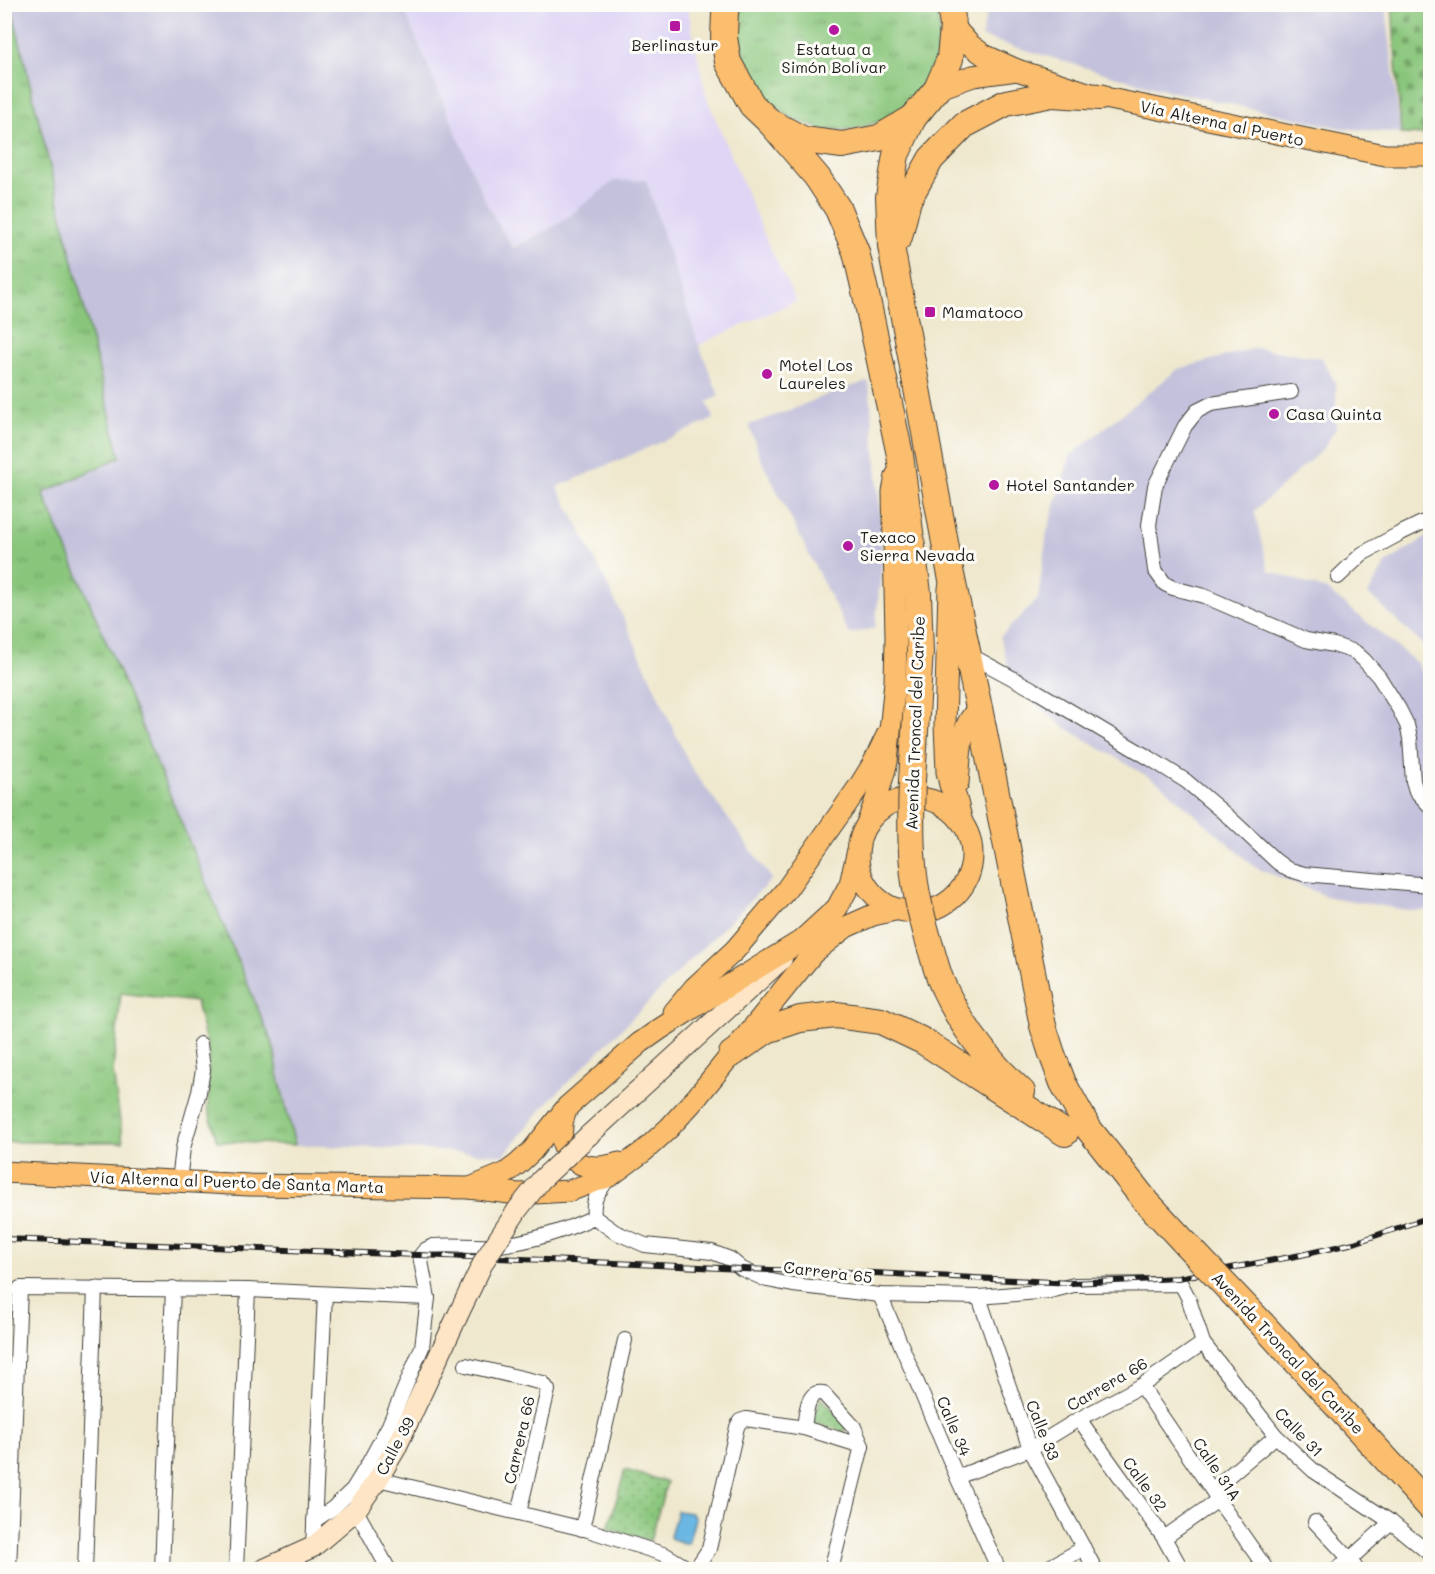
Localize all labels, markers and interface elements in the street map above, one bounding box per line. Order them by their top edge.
marker: Berlinastur [668,19,682,33]
marker: Estatua a Simón Bolívar [827,23,841,37]
place label: Berlinastur [631,34,719,55]
place label: Estatua a Simón Bolívar [781,38,887,77]
street label: Vía Alterna al Puerto [1138,95,1306,150]
place label: Mamatoco [942,301,1023,322]
marker: Mamatoco [923,305,937,319]
place label: Motel Los Laureles [779,354,853,393]
marker: Motel Los Laureles [760,367,774,381]
place label: Casa Quinta [1286,403,1382,424]
marker: Casa Quinta [1267,407,1281,421]
place label: Hotel Santander [1006,474,1135,495]
marker: Hotel Santander [987,478,1001,492]
place label: Texaco Sierra Nevada [860,526,975,565]
marker: Texaco Sierra Nevada [841,539,855,553]
street label: Avenida Troncal del Caribe [900,616,929,830]
street label: Vía Alterna al Puerto de Santa Marta [89,1166,385,1197]
street label: Carrera 65 [782,1256,874,1287]
street label: Avenida Troncal del Caribe [1208,1267,1369,1438]
street label: Carrera 66 [1063,1352,1151,1415]
street label: Calle 34 [932,1393,977,1460]
street label: Carrera 66 [498,1394,539,1486]
street label: Calle 33 [1022,1397,1065,1463]
street label: Calle 31 [1271,1402,1328,1461]
street label: Calle 39 [370,1413,419,1479]
street label: Calle 31A [1189,1433,1246,1504]
street label: Calle 32 [1118,1452,1172,1515]

